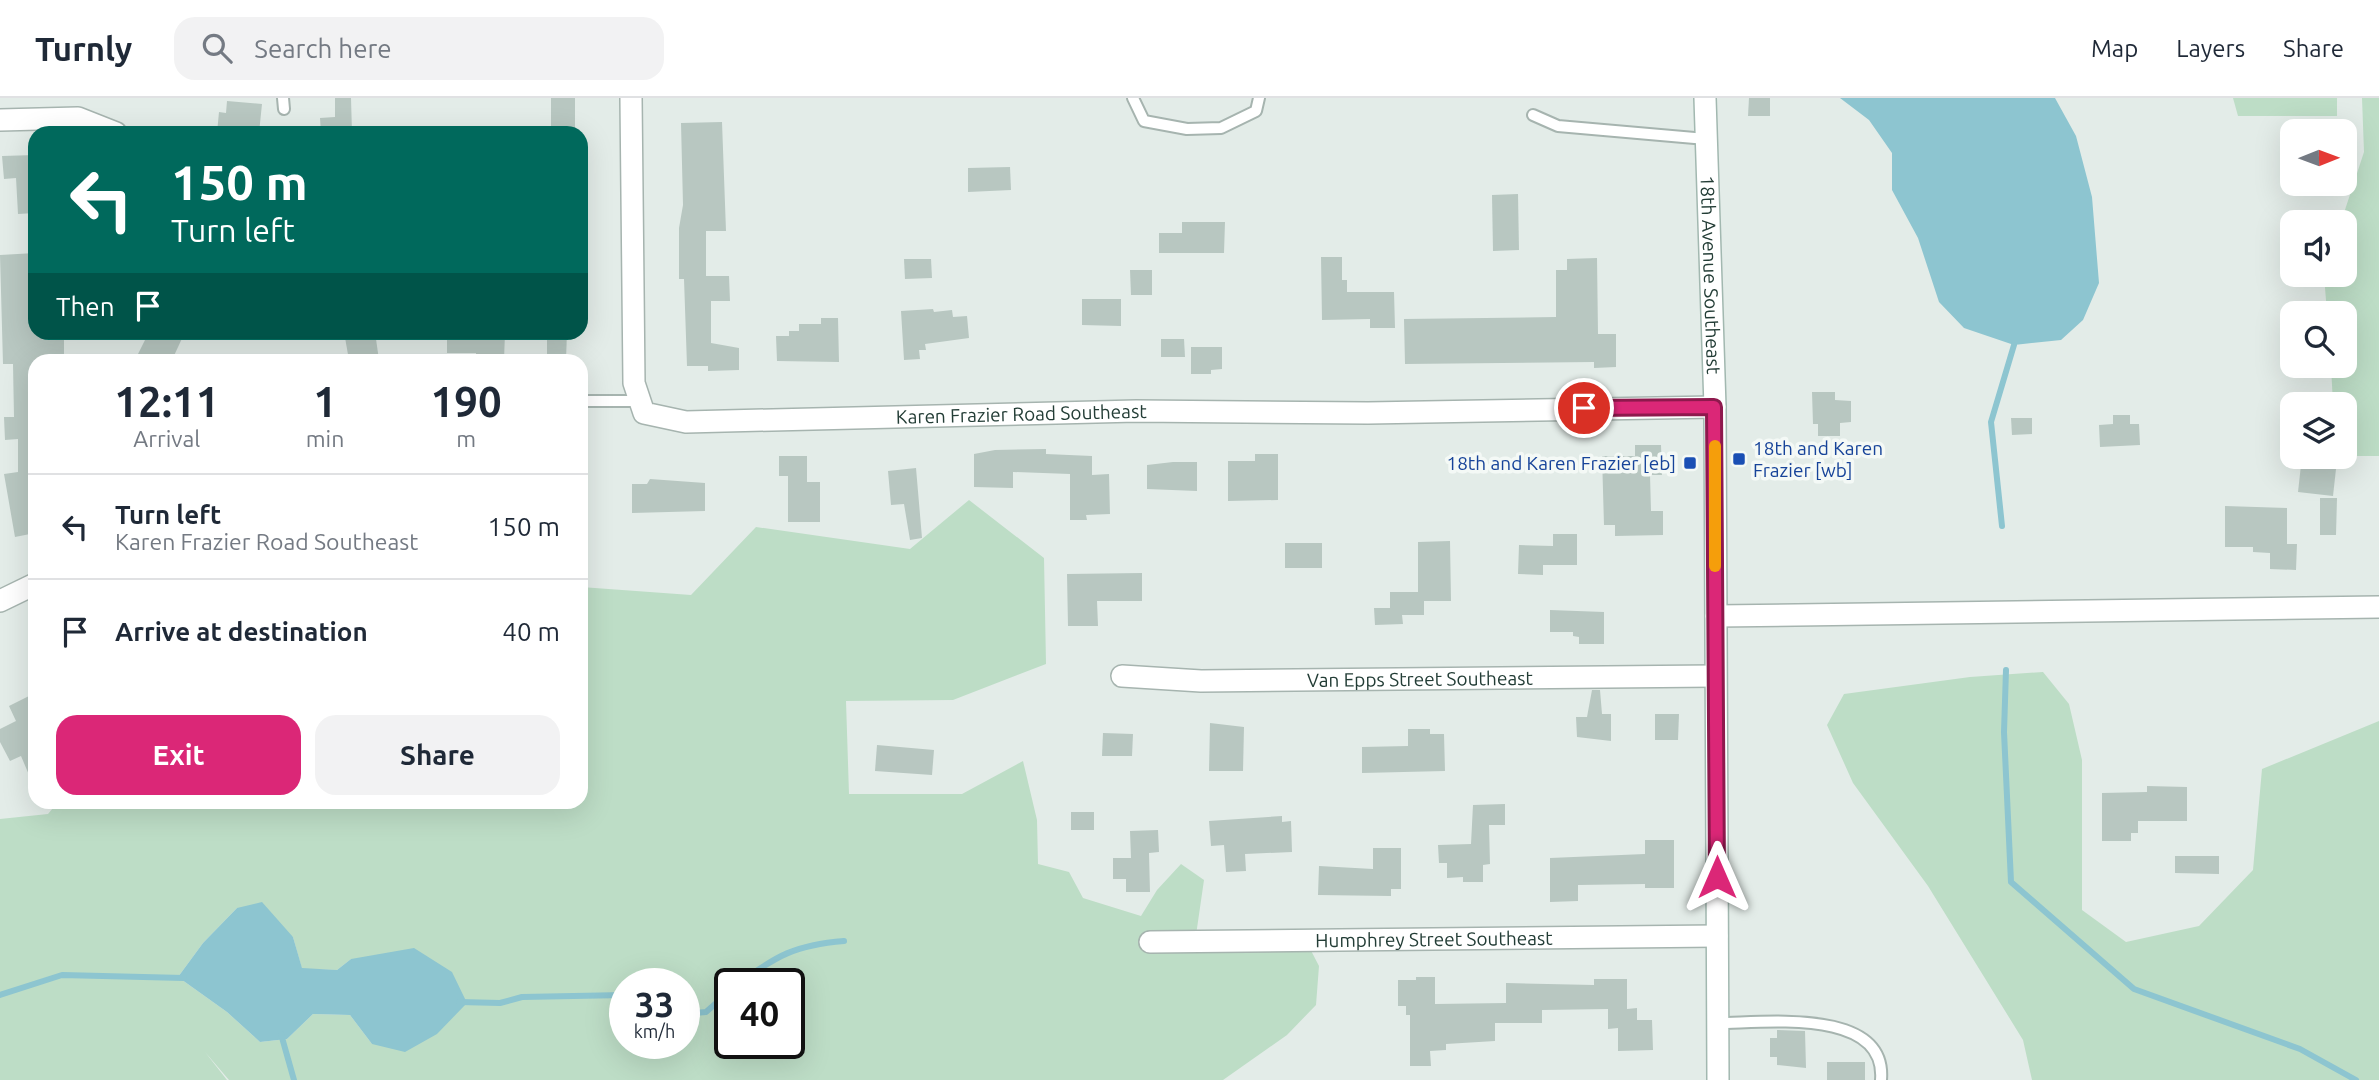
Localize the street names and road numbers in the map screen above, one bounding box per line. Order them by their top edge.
street label: 18th Avenue Southeast [1697,175,1725,375]
street label: Karen Frazier Road Southeast [896,400,1147,428]
street label: Van Epps Street Southeast [1307,667,1533,691]
street label: Humphrey Street Southeast [1315,927,1553,951]

